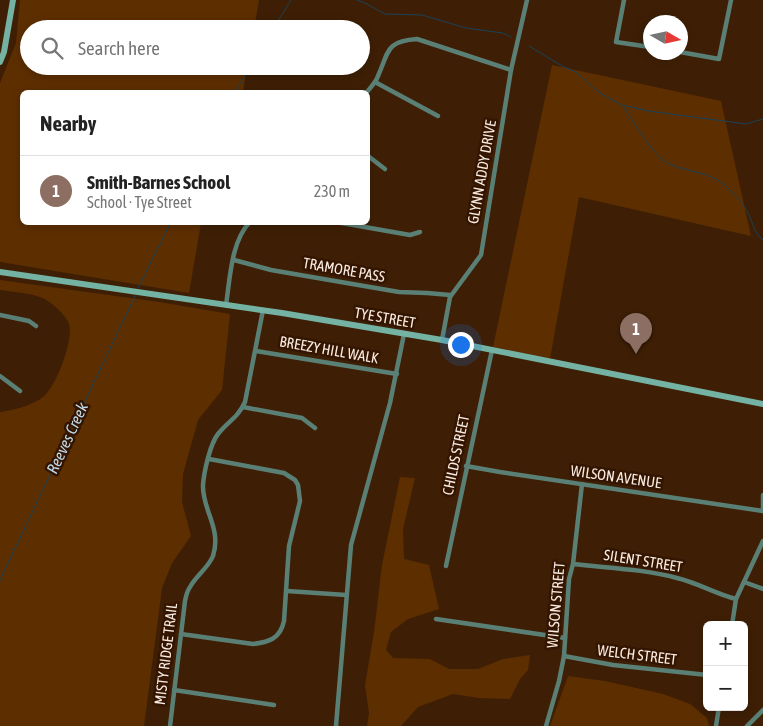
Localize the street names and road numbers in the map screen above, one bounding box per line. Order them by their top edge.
street label: GLYNN ADDY DRIVE [464,118,499,225]
street label: TRAMORE PASS [302,254,386,285]
street label: TYE STREET [353,304,417,331]
street label: BREEZY HILL WALK [278,332,381,367]
street label: CHILDS STREET [439,413,472,497]
street label: WILSON AVENUE [570,462,663,491]
street label: SILENT STREET [602,546,684,575]
street label: WILSON STREET [543,561,568,649]
street label: MISTY RIDGE TRAIL [151,602,180,706]
street label: WELCH STREET [596,641,678,668]

